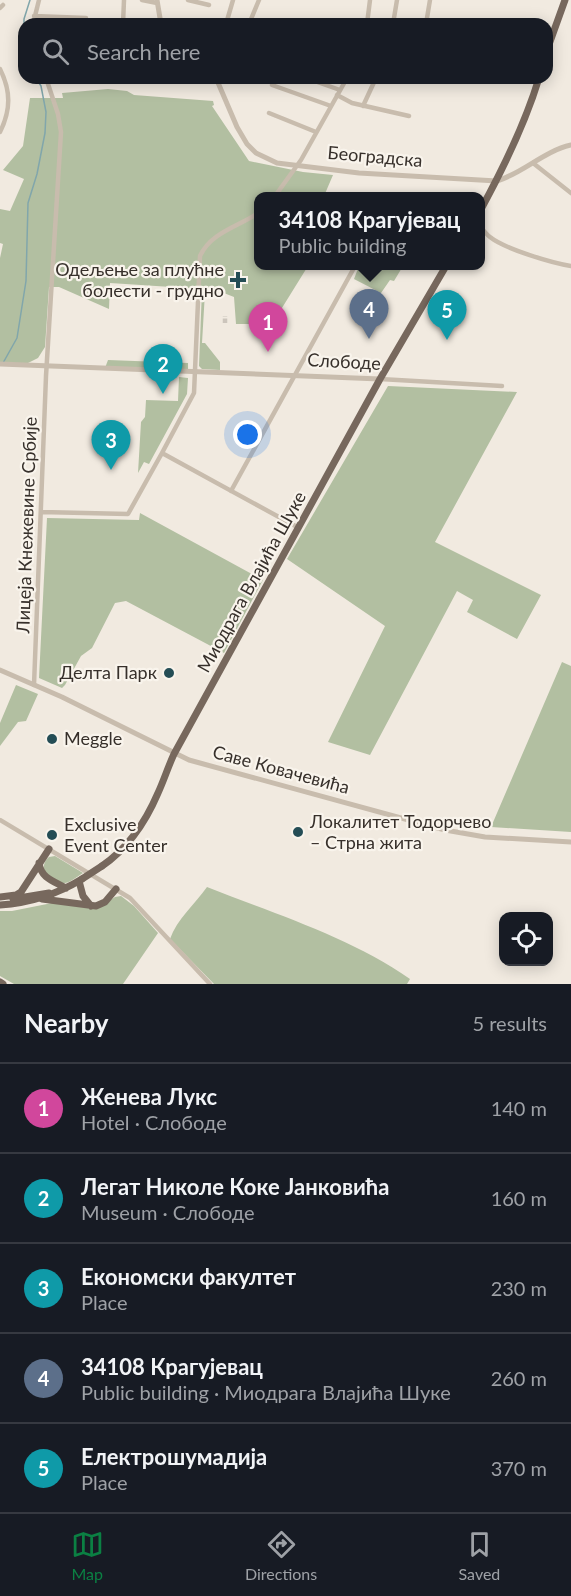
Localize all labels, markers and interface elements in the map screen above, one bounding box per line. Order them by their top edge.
search box [18,18,553,84]
icon: search [39,35,72,68]
text: Search here [87,38,200,65]
street label: Београдска [327,141,423,171]
popup [254,192,485,270]
text: 34108 Крагујевац [279,206,460,233]
text: Public building [279,233,406,257]
place label: Одељење за плућне болести - грудно [55,258,224,301]
marker: Одељење за плућне болести - грудно [229,271,247,289]
pin: 4 [350,290,388,339]
pin: 5 [428,290,466,340]
pin: 1 [248,302,288,352]
pin: 2 [144,344,182,394]
street label: Слободе [307,348,381,374]
street label: Лицеја Кнежевине Србије [11,416,41,635]
pin: 3 [92,420,130,470]
your location [233,420,262,449]
street label: Миодрага Влајића Шуке [192,487,310,676]
place label: Делта Парк [59,661,158,683]
marker: Делта Парк [162,666,176,680]
place label: Meggle [64,727,122,749]
marker: Meggle [45,732,59,746]
street label: Саве Ковачевића [211,740,352,798]
place label: Локалитет Тодорчево – Стрна жита [309,810,491,853]
place label: Exclusive Event Center [64,813,168,856]
marker: Локалитет Тодорчево – Стрна жита [291,825,305,839]
marker: Exclusive Event Center [45,828,59,842]
map controls [499,912,553,966]
button: locate [499,912,553,966]
text: Nearby [24,1007,109,1039]
text: 5 results [472,1011,547,1035]
text: Женева Лукс [81,1083,217,1110]
text: 1 [38,1096,49,1120]
text: 140 m [491,1096,547,1120]
text: Hotel · Слободе [81,1110,227,1134]
text: Легат Николе Коке Јанковића [81,1173,389,1200]
text: 2 [38,1186,49,1210]
text: 160 m [491,1186,547,1210]
text: Museum · Слободе [81,1200,255,1224]
text: Економски факултет [81,1263,296,1290]
text: 3 [38,1276,49,1300]
text: 230 m [491,1276,547,1300]
text: Place [81,1290,128,1314]
text: 34108 Крагујевац [81,1353,263,1380]
text: 4 [38,1366,49,1390]
text: 260 m [491,1366,547,1390]
text: Public building · Миодрага Влајића Шуке [81,1380,451,1404]
text: Електрошумадија [81,1443,267,1470]
text: 5 [38,1456,49,1480]
text: 370 m [491,1456,547,1480]
text: Place [81,1470,128,1494]
tab: Map [71,1528,104,1583]
tab: Directions [245,1528,317,1583]
tab: Saved [459,1528,500,1583]

